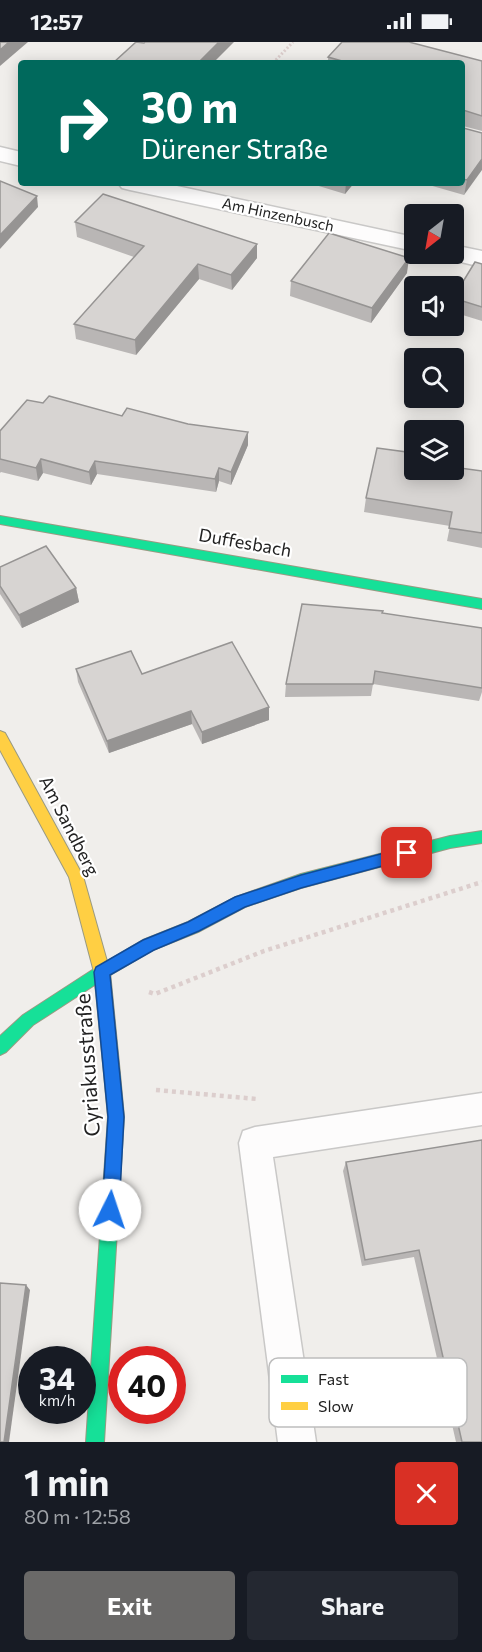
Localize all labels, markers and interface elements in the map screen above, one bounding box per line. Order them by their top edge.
text: 12:57 [30,8,83,35]
text: 30 m [141,80,238,132]
icon: right [42,84,120,162]
text: Dürener Straße [141,132,328,165]
street label: Am Hinzenbusch [221,193,336,235]
north arrow [404,204,464,264]
map controls [404,204,464,480]
button: sound [404,276,464,336]
button: search [404,348,464,408]
button: layers [404,420,464,480]
street label: Duffesbach [197,523,293,561]
street label: Am Sandberg [35,772,105,879]
pin [381,827,432,878]
icon: arrive [390,836,423,869]
street label: Cyriakusstraße [69,993,104,1137]
position arrow [78,1178,142,1242]
speed limit sign: 40 [108,1346,186,1424]
legend [269,1358,467,1427]
text: 34 [39,1359,75,1396]
text: Fast [318,1369,349,1388]
text: km/h [39,1391,75,1409]
text: Slow [318,1396,354,1415]
text: 1 min [24,1459,109,1503]
button: close [395,1462,458,1525]
text: 80 m · 12:58 [24,1504,131,1528]
button: Exit [24,1571,235,1640]
button: Share [247,1571,458,1640]

